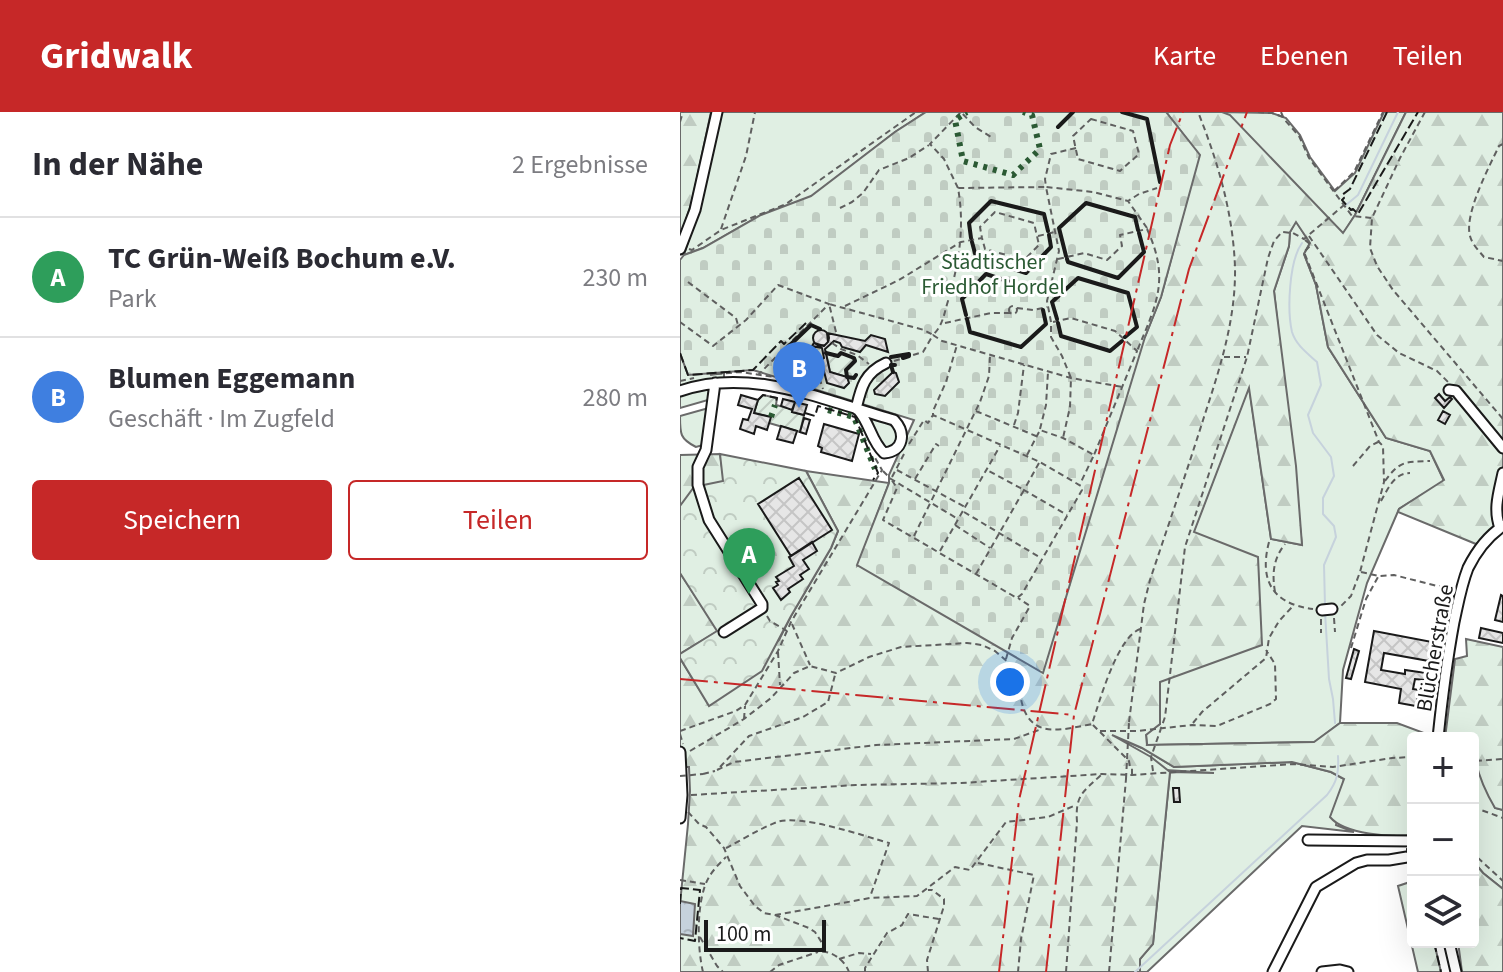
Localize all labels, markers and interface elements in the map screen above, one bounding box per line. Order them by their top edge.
text: Gridwalk [40,29,192,83]
text: Karte [1153,36,1216,76]
text: Ebenen [1260,36,1349,76]
text: Teilen [1393,36,1463,76]
text: In der Nähe [32,140,203,189]
text: 2 Ergebnisse [512,146,648,183]
text: TC Grün-Weiß Bochum e.V. [108,237,456,280]
park label: Städtischer Friedhof Hordel [921,246,1065,303]
text: A [51,259,65,296]
text: 230 m [582,259,648,296]
text: Park [108,280,157,317]
pin: B [773,342,825,408]
text: Blumen Eggemann [108,357,356,400]
text: B [50,379,66,416]
text: 280 m [582,379,648,416]
text: Geschäft · Im Zugfeld [108,400,335,437]
button: Speichern [32,480,332,560]
button: Teilen [348,480,648,560]
pin: A [723,528,775,594]
street label: Blücherstraße [1408,582,1462,714]
your location [990,662,1030,702]
map controls [1407,732,1479,948]
button: + [1407,732,1479,804]
button: − [1407,804,1479,876]
button: layers [1407,876,1479,948]
scale bar [704,916,826,952]
text: 100 m [716,918,771,950]

